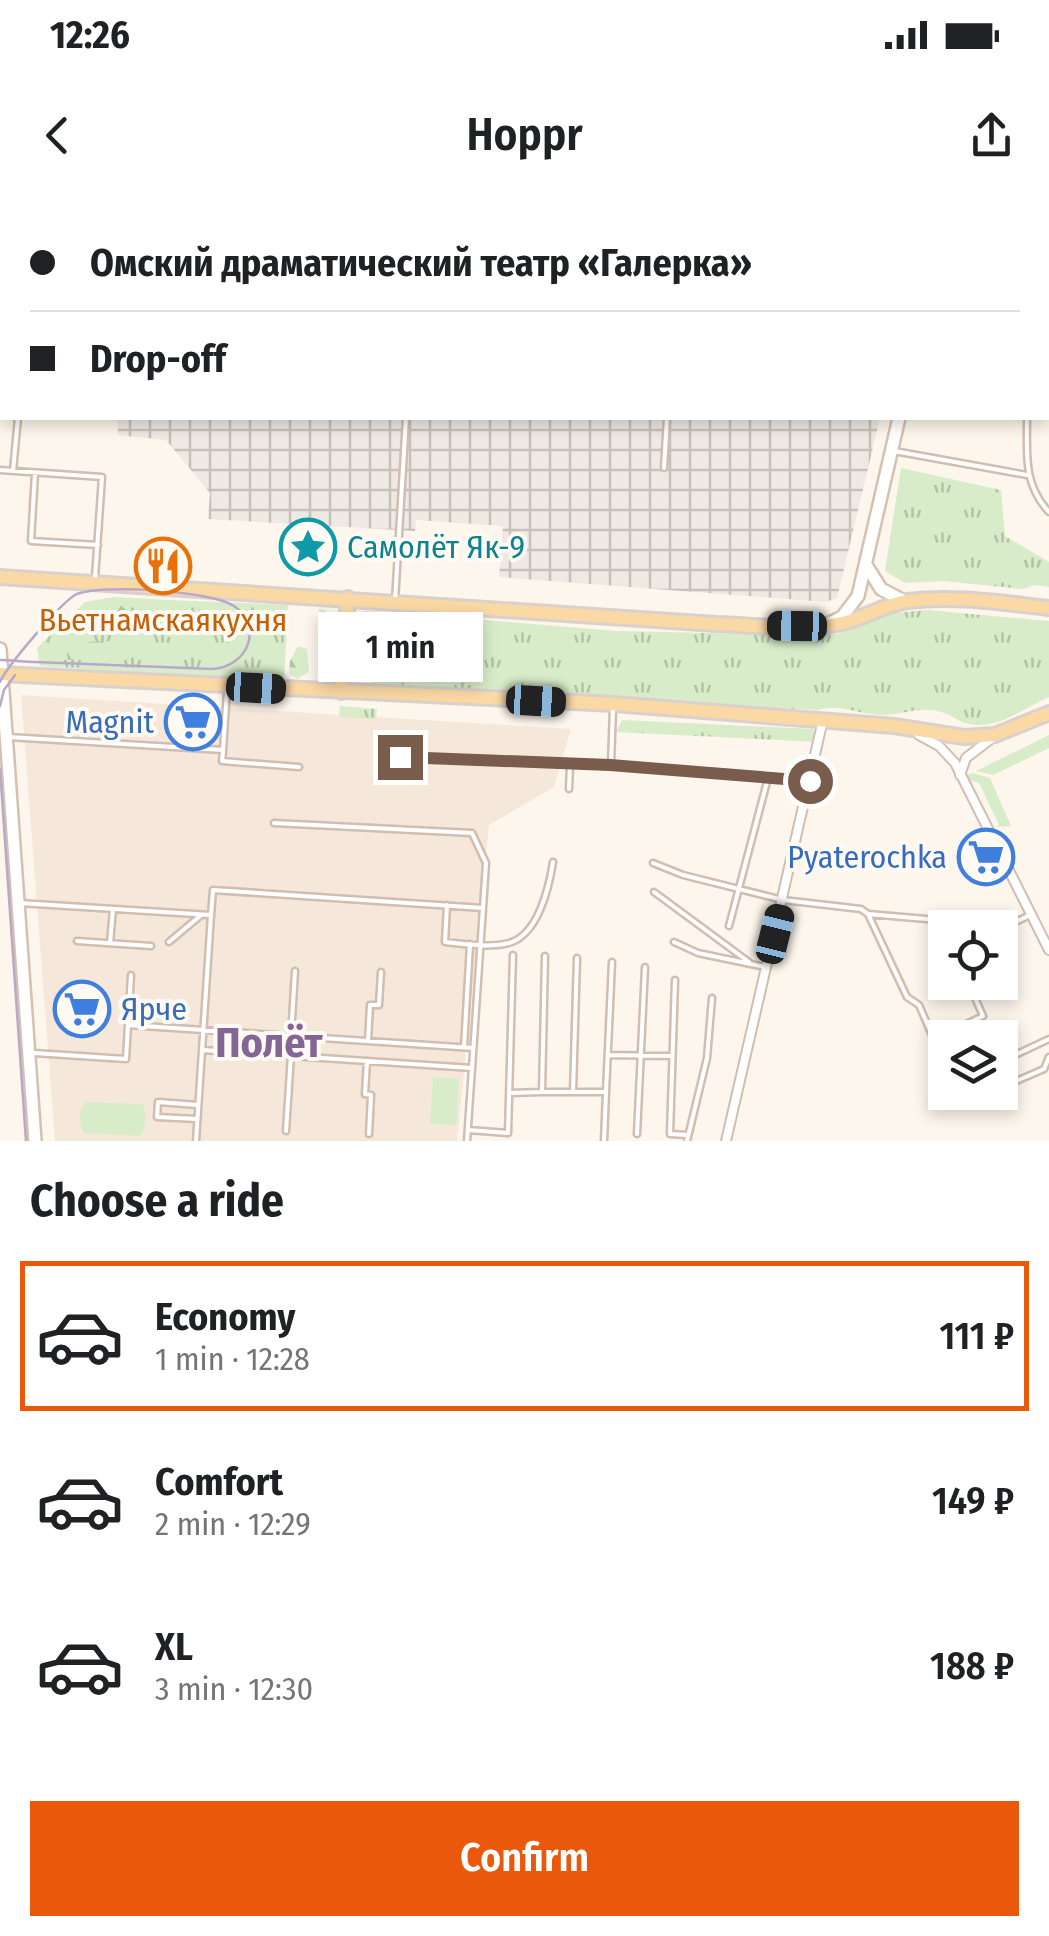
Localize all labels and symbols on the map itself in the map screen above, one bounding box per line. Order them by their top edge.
place icon: Самолёт Як-9 [278,517,338,577]
place label: Самолёт Як-9 [347,528,525,566]
restaurant icon: Вьетнамскаякухня [133,536,193,596]
place label: Вьетнамскаякухня [39,601,287,639]
car [767,610,827,642]
callout: 1 min [318,612,482,682]
car [225,671,287,705]
car [505,684,567,718]
supermarket icon: Magnit [163,692,223,752]
place label: Magnit [65,703,155,741]
route end [378,735,423,780]
route start [788,759,833,804]
supermarket icon: Pyaterochka [956,827,1016,887]
place label: Pyaterochka [787,838,947,876]
car [753,901,797,967]
supermarket icon: Ярче [52,979,112,1039]
place label: Ярче [121,990,187,1028]
district label: Полёт [215,1018,324,1068]

